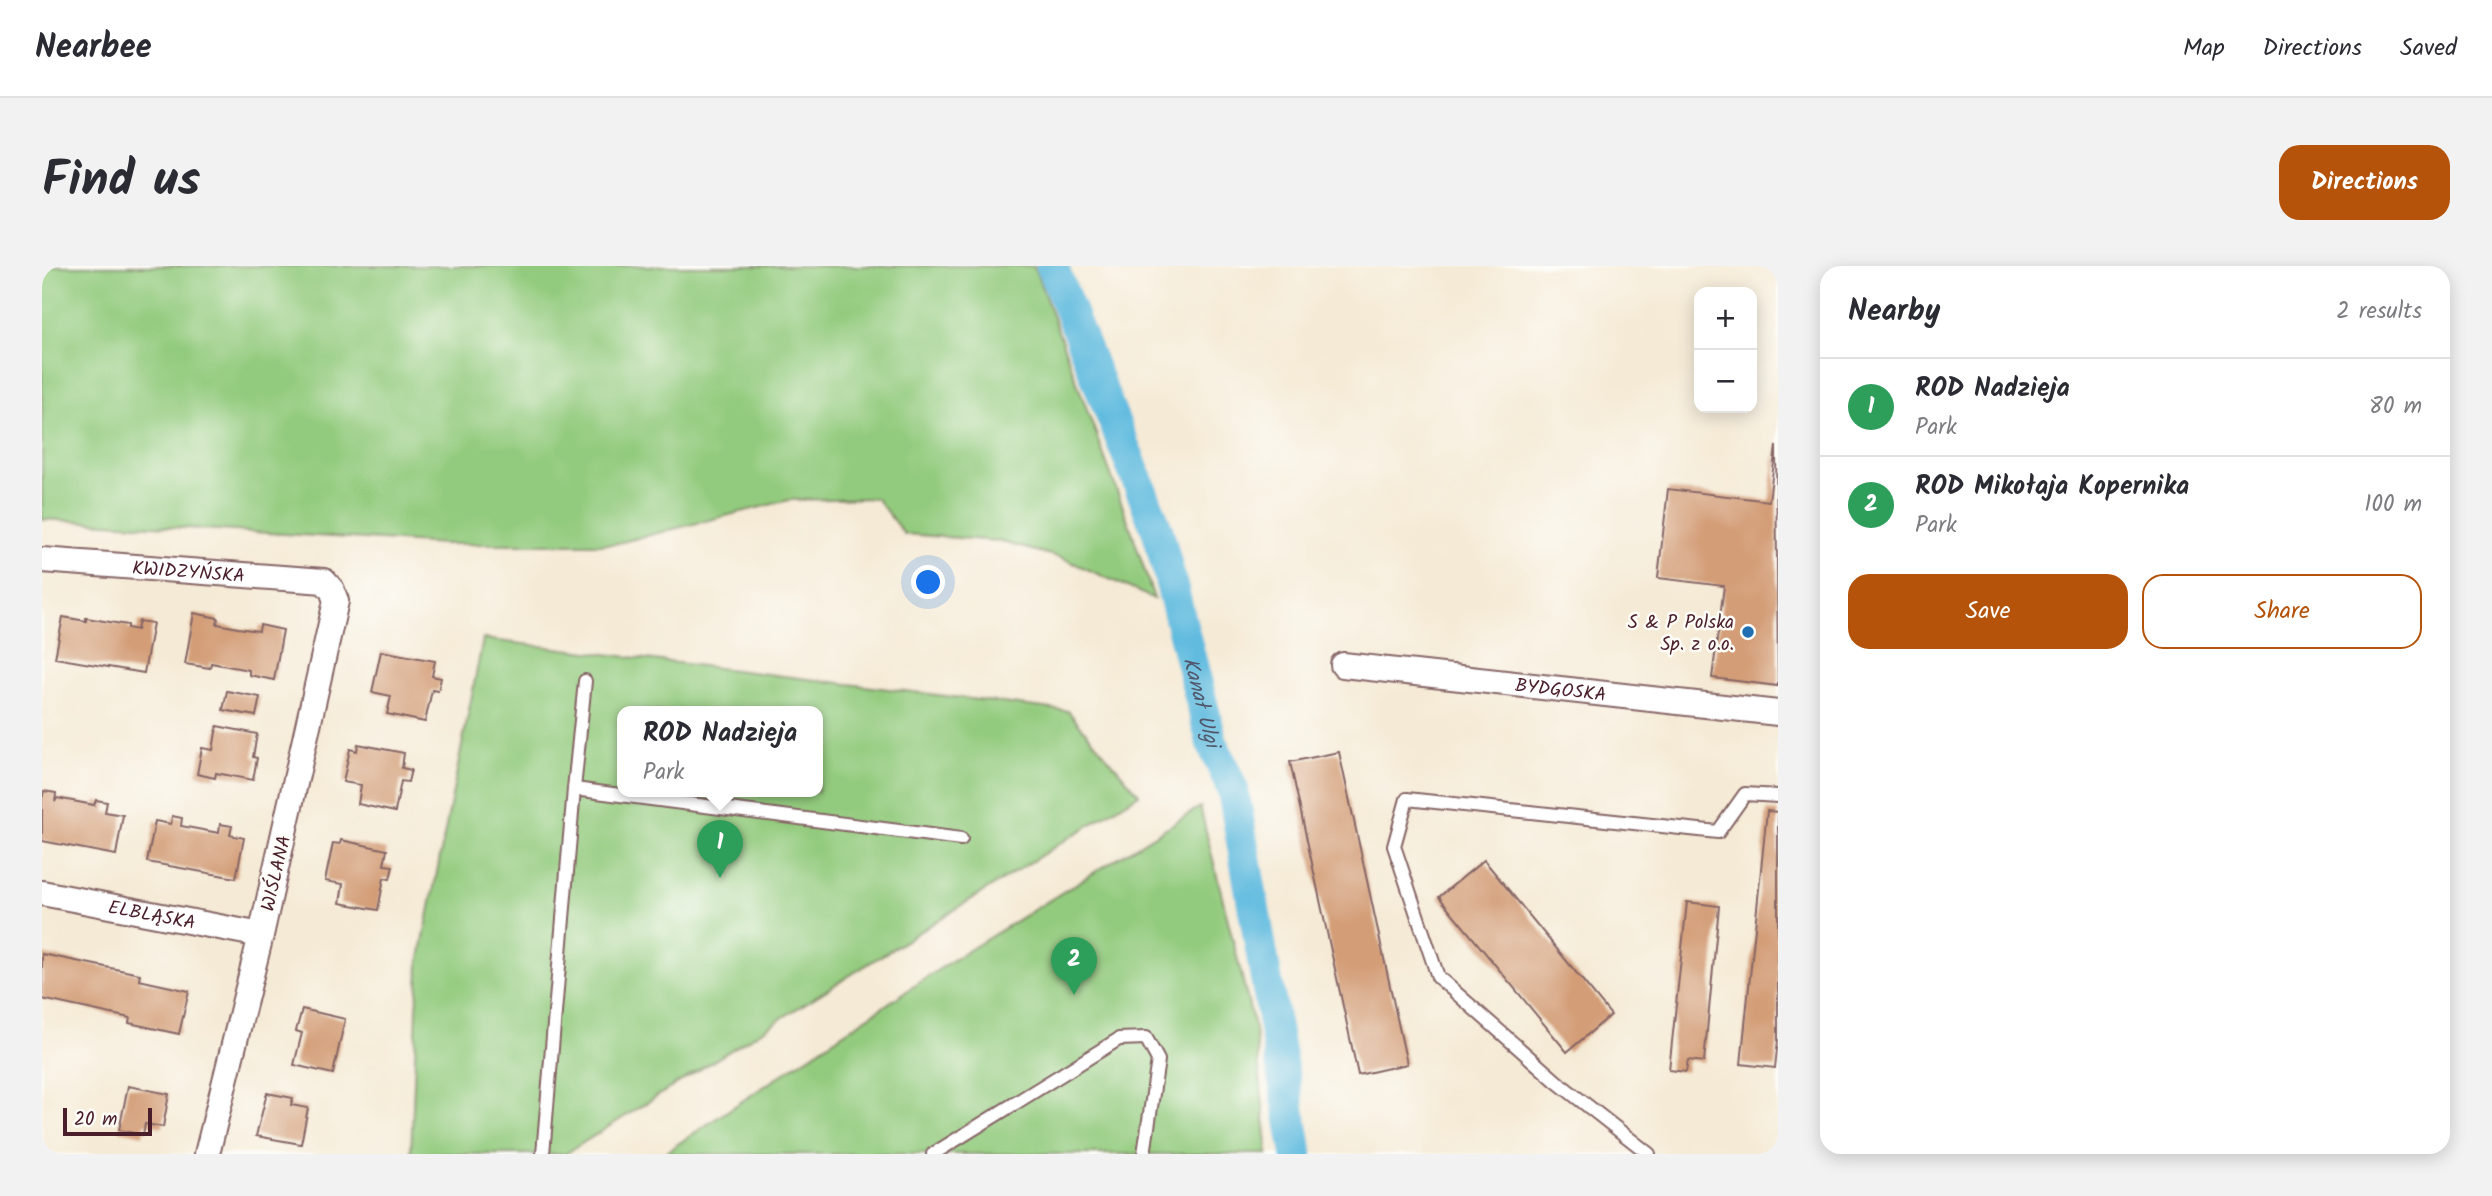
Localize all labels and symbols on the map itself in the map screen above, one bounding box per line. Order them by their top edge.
street label: KWIDZYŃSKA [131,554,246,592]
your location [911,565,945,599]
place label: S & P Polska Sp. z o.o. [1628,608,1734,660]
marker: S & P Polska Sp. z o.o. [1740,624,1756,640]
water label: Kanał Ulgi [1173,654,1229,758]
street label: BYDGOSKA [1513,671,1608,711]
pin: 1 [697,820,743,878]
street label: WIŚLANA [254,833,300,914]
street label: ELBLĄSKA [105,893,198,939]
pin: 2 [1051,937,1097,995]
scale bar [63,1105,152,1137]

